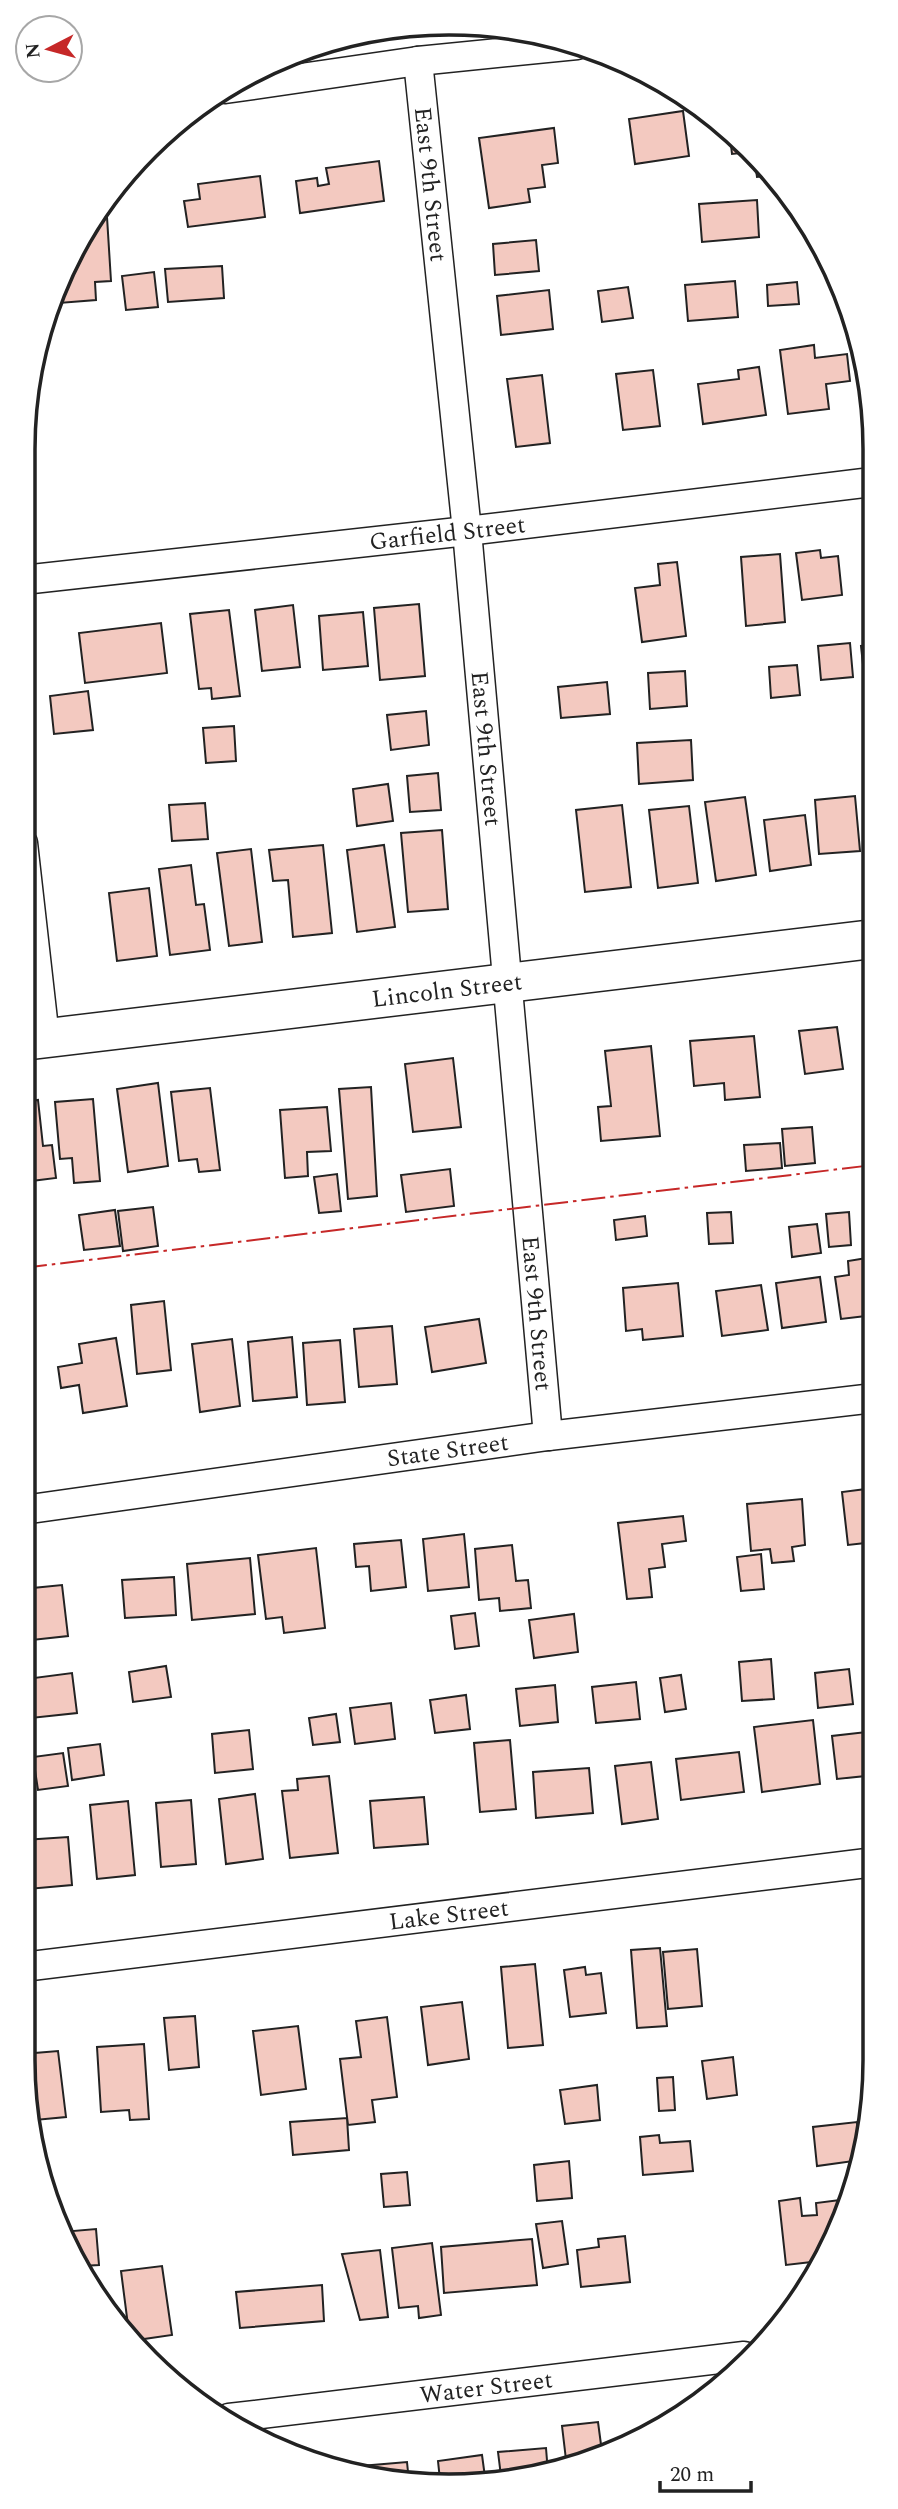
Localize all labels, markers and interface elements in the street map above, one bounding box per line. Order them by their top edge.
north arrow [14,14,84,84]
text: N [18,41,49,60]
street label: East 9th Street [404,105,456,264]
street label: Garfield Street [368,507,528,561]
street label: East 9th Street [461,670,510,828]
street label: Lincoln Street [370,964,524,1018]
street label: East 9th Street [511,1234,561,1392]
street label: State Street [385,1425,511,1477]
street label: Lake Street [387,1890,511,1941]
street label: Water Street [418,2362,555,2414]
scale bar [660,2450,751,2494]
text: 20 m [670,2459,714,2491]

